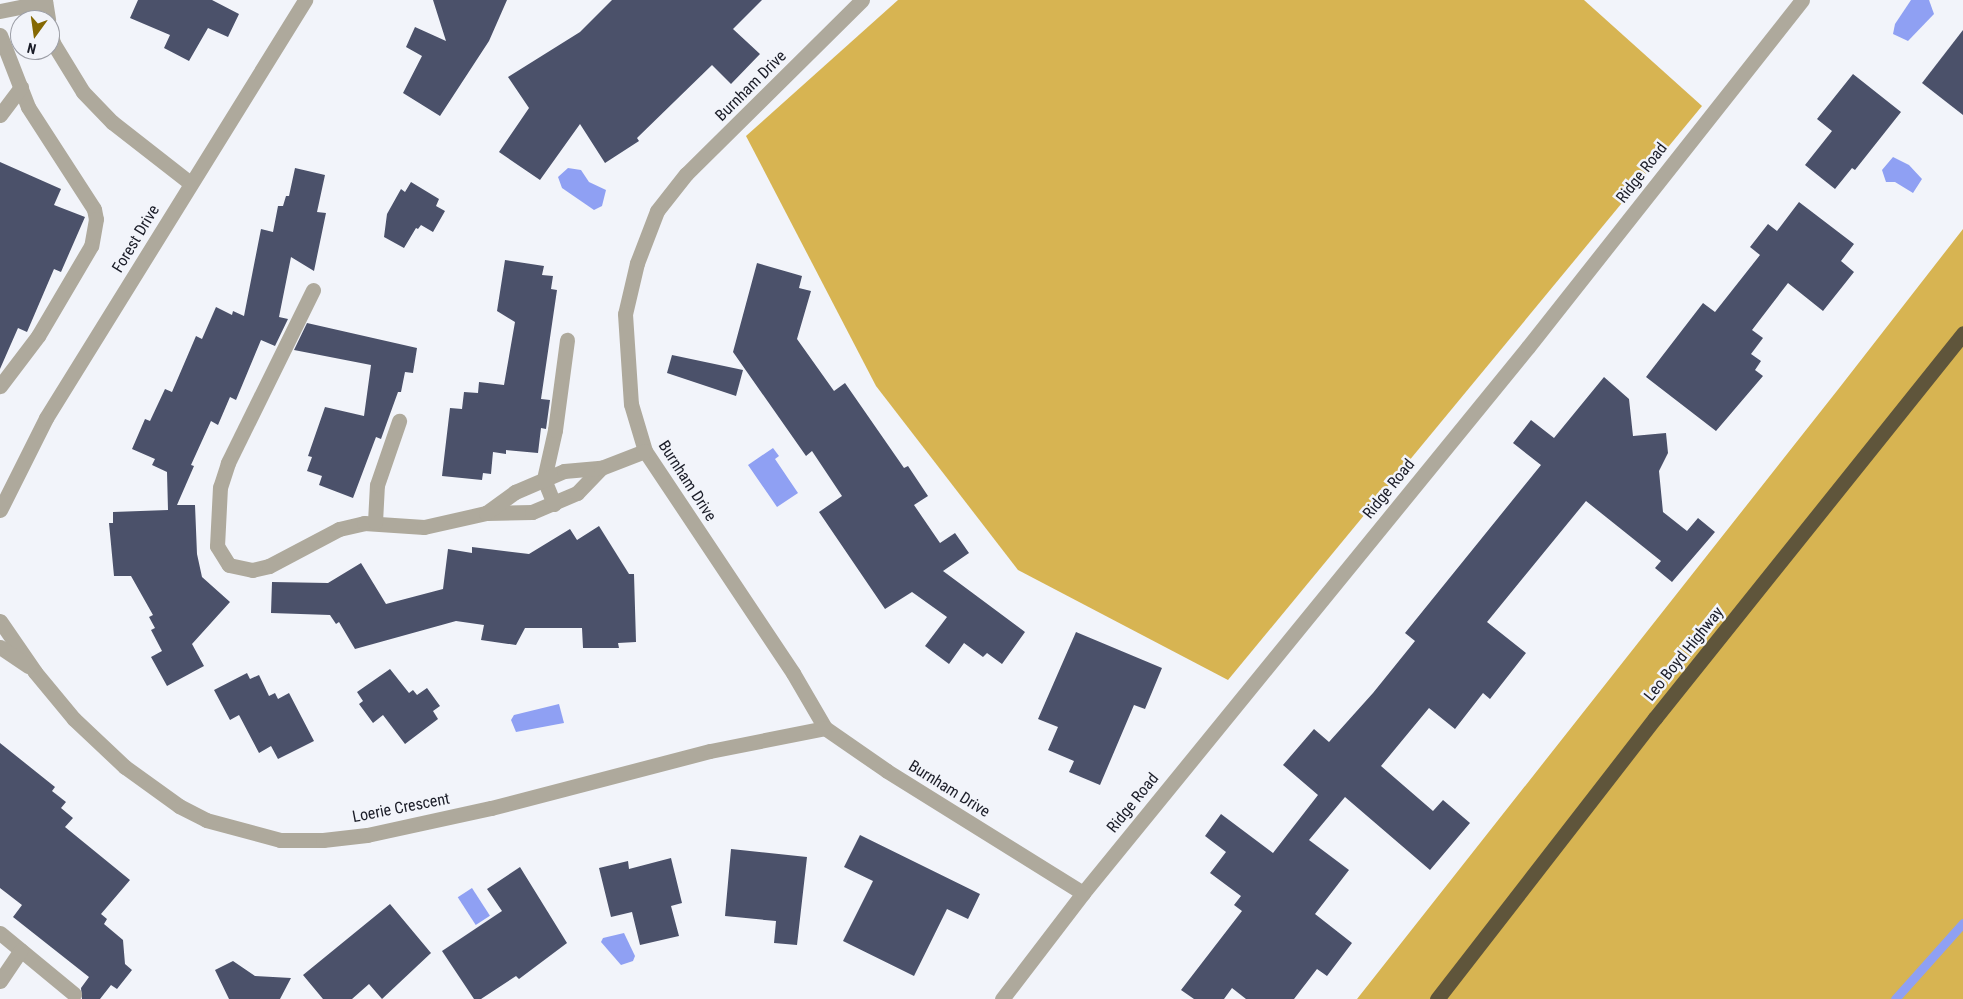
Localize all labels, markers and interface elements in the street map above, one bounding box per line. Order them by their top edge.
north arrow [10,10,60,60]
text: N [26,40,38,57]
street label: Burnham Drive [712,47,790,125]
street label: Ridge Road [1612,139,1672,207]
street label: Forest Drive [108,202,164,276]
street label: Burnham Drive [654,437,720,525]
street label: Ridge Road [1359,455,1419,523]
street label: Leo Boyd Highway [1640,603,1728,705]
street label: Burnham Drive [905,756,993,822]
street label: Ridge Road [1103,769,1163,837]
street label: Loerie Crescent [351,789,451,827]

